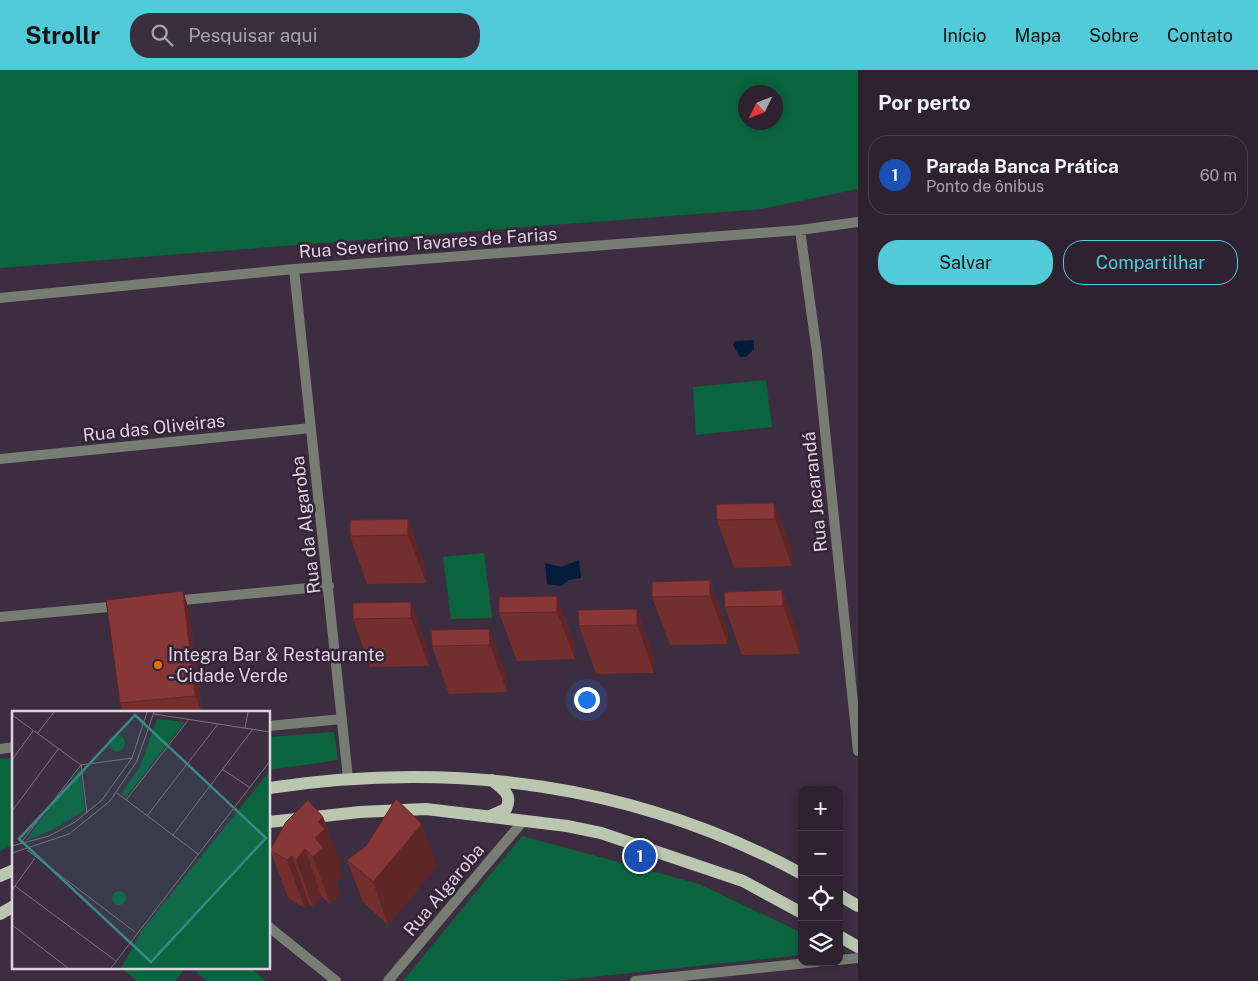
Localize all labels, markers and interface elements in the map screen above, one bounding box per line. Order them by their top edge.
search box [130,13,480,58]
text: Strollr [25,21,100,49]
icon: search [148,21,176,49]
text: Pesquisar aqui [188,24,317,46]
text: Início [942,25,987,46]
text: Mapa [1015,25,1061,46]
text: Sobre [1089,25,1139,46]
text: Contato [1167,25,1233,46]
north arrow [738,85,783,130]
text: Por perto [878,90,971,115]
text: Parada Banca Prática [926,155,1119,177]
text: 1 [892,166,898,185]
text: 60 m [1200,166,1237,185]
text: Ponto de ônibus [926,177,1044,196]
street label: Rua Severino Tavares de Farias [298,223,558,262]
button: Salvar [878,240,1053,285]
button: Compartilhar [1063,240,1238,285]
street label: Rua das Oliveiras [82,410,226,445]
street label: Rua Jacarandá [798,431,831,553]
street label: Rua da Algaroba [287,455,324,595]
place label: Integra Bar & Restaurante - Cidade Verde [168,644,385,686]
marker: Integra Bar & Restaurante - Cidade Verde [152,659,164,671]
your location [574,687,600,713]
inset map [12,711,270,968]
map controls [798,786,843,966]
button: + [798,786,843,831]
button: − [798,831,843,876]
pin: 1 [624,837,656,875]
street label: Rua Algaroba [399,839,488,940]
button: locate [798,876,843,921]
button: layers [798,921,843,966]

